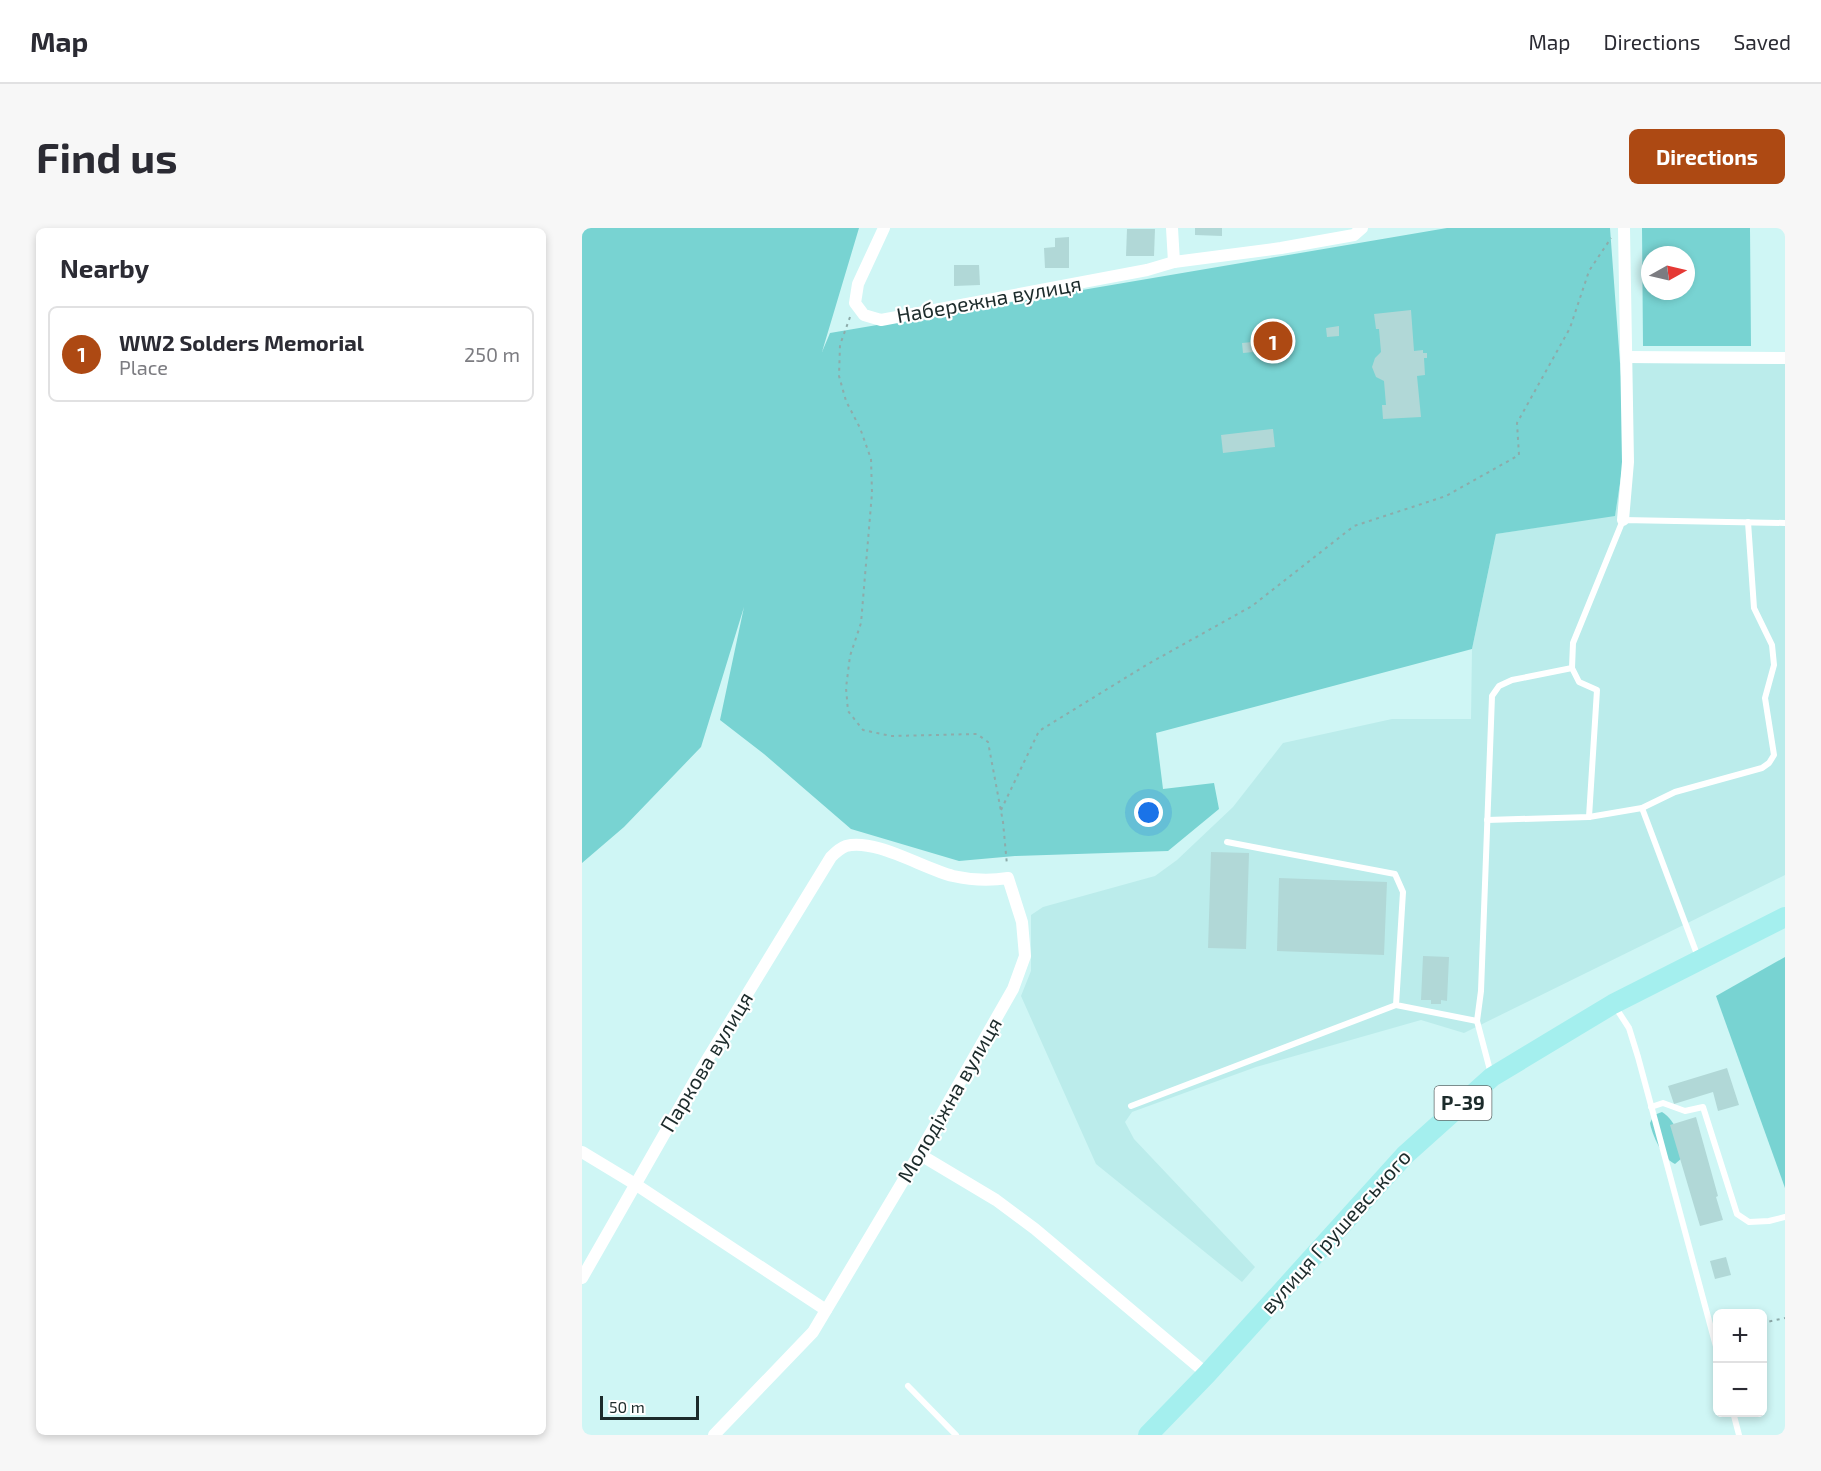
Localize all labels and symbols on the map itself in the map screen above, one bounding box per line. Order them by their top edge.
north arrow [1641,246,1695,300]
street label: Набережна вулиця [894,270,1083,328]
pin: 1 [1254,318,1292,364]
your location [1134,798,1163,827]
street label: Паркова вулиця [654,987,758,1136]
street label: Молодіжна вулиця [891,1012,1007,1187]
road number: Р-39 [1434,1086,1492,1120]
street label: вулиця Грушевського [1255,1144,1416,1319]
scale bar [600,1393,699,1420]

